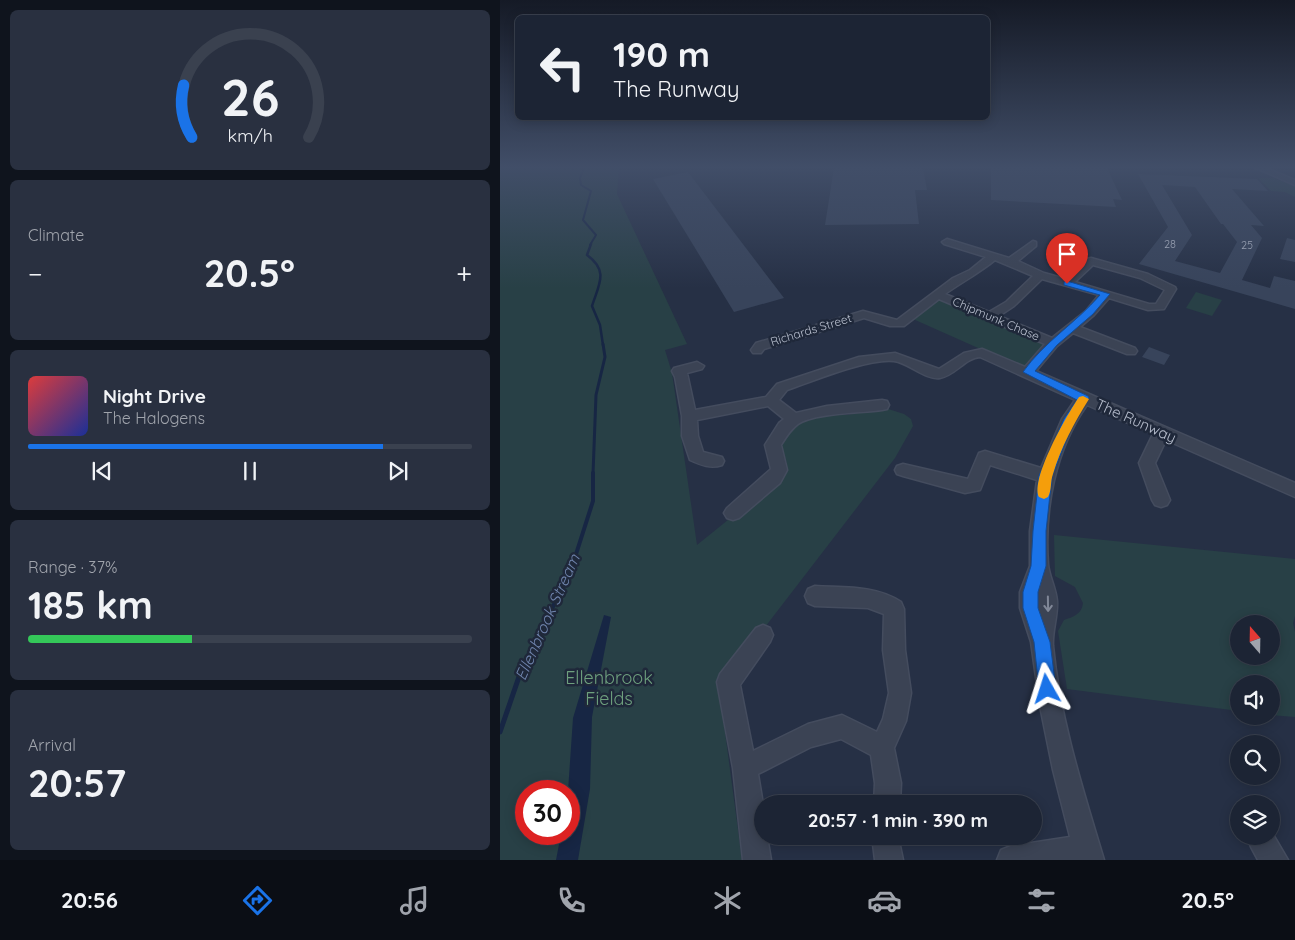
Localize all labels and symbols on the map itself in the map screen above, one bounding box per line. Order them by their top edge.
pin [1046,233,1088,284]
house number: 28 [1164,237,1176,251]
house number: 25 [1241,238,1253,252]
street label: Chipmunk Chase [950,293,1042,344]
street label: Richards Street [768,310,853,349]
street label: The Runway [1093,394,1179,447]
water label: Ellenbrook Stream [510,550,584,683]
one-way arrow [1043,595,1053,611]
north arrow [1230,615,1280,665]
position arrow [1020,662,1072,714]
park label: Ellenbrook Fields [565,666,653,710]
speed limit sign: 30 [515,780,580,845]

